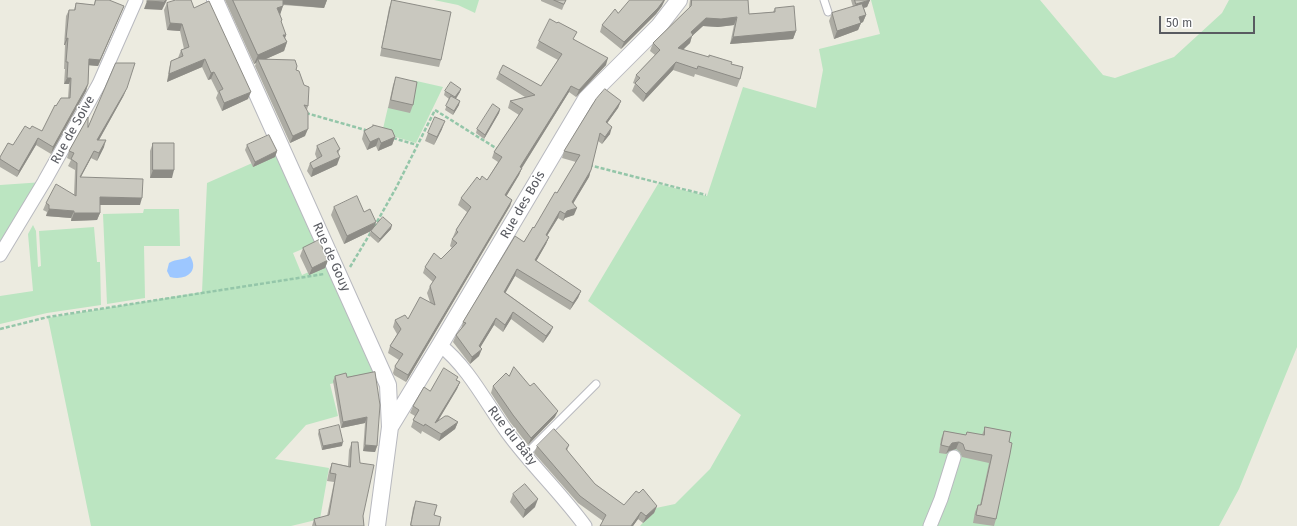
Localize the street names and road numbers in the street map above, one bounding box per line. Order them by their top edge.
street label: Rue de Soive [48,93,98,167]
street label: Rue des Bois [497,168,549,242]
street label: Rue de Gouy [309,220,353,294]
street label: Rue du Bâty [484,403,540,469]

